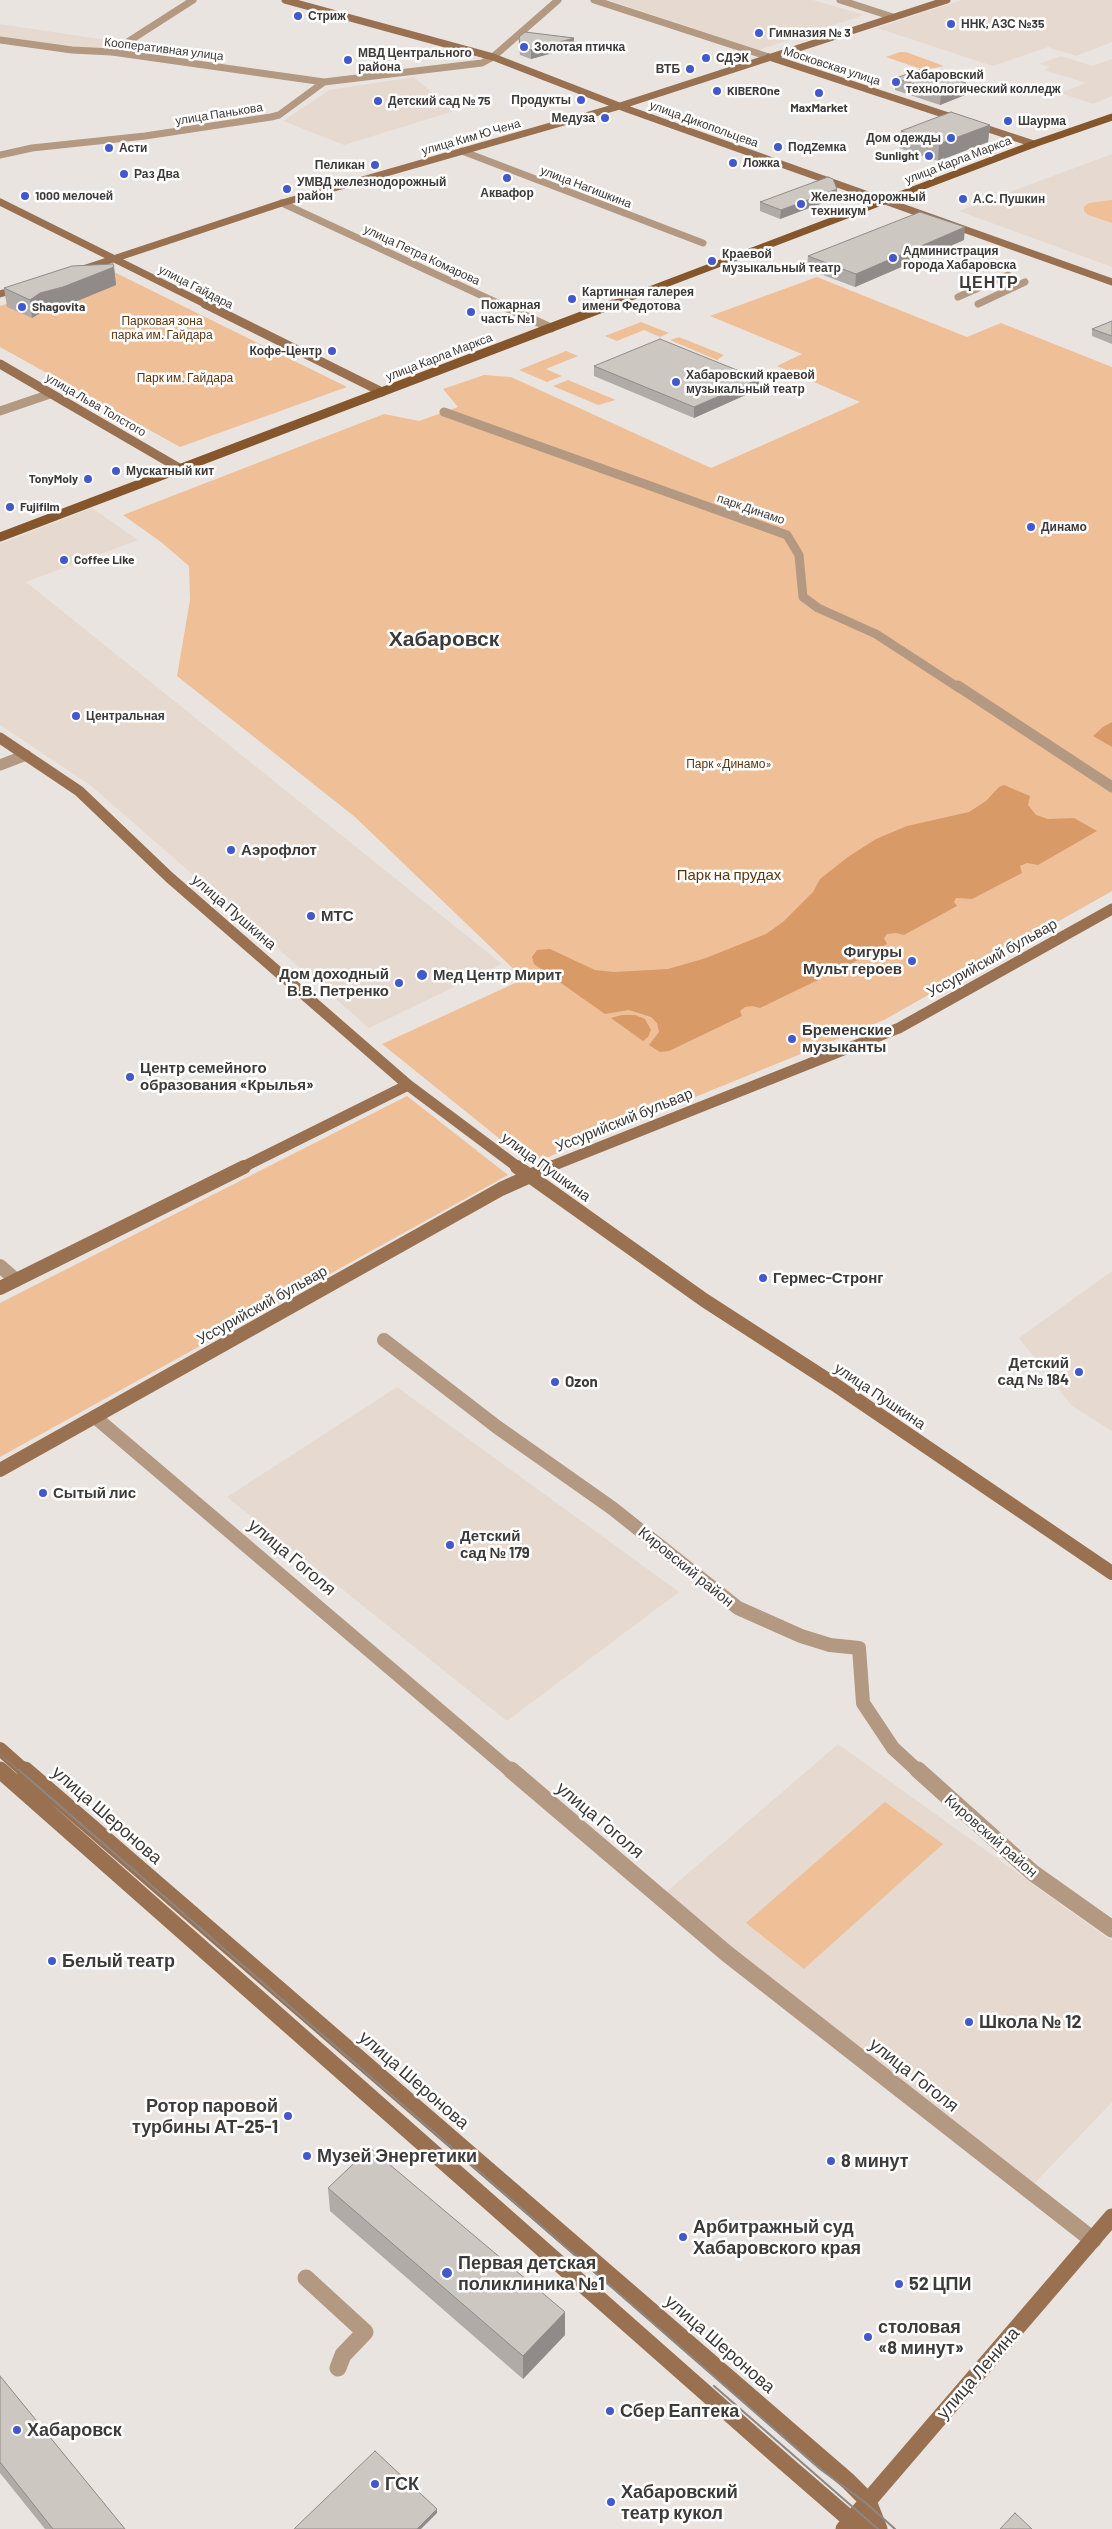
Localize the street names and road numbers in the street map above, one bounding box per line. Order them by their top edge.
street label: Кооперативная улица [103,35,225,63]
street label: Московская улица [782,44,882,88]
street label: улица Дикопольцева [648,98,760,150]
street label: улица Панькова [174,100,264,128]
street label: улица Ким Ю Чена [420,116,522,158]
street label: улица Карла Маркса [903,133,1013,187]
street label: улица Нагишкина [538,163,634,211]
street label: улица Петра Комарова [362,222,482,288]
street label: улица Гайдара [156,262,236,312]
street label: улица Карла Маркса [384,330,494,384]
street label: улица Льва Толстого [43,370,149,440]
street label: парк Динамо [715,491,787,527]
street label: улица Пушкина [188,870,280,954]
street label: Уссурийский бульвар [924,915,1060,1001]
street label: Уссурийский бульвар [553,1084,695,1156]
street label: улица Пушкина [498,1129,594,1205]
street label: Уссурийский бульвар [194,1262,330,1348]
street label: улица Пушкина [831,1359,929,1433]
street label: улица Гоголя [244,1514,340,1600]
street label: Кировский район [635,1523,737,1611]
street label: улица Шеронова [47,1761,167,1869]
street label: улица Гоголя [552,1777,648,1863]
street label: Кировский район [941,1791,1041,1881]
street label: улица Шеронова [354,2026,474,2134]
street label: улица Гоголя [865,2033,963,2117]
street label: улица Шеронова [660,2290,780,2398]
street label: улица Ленина [932,2323,1024,2423]

